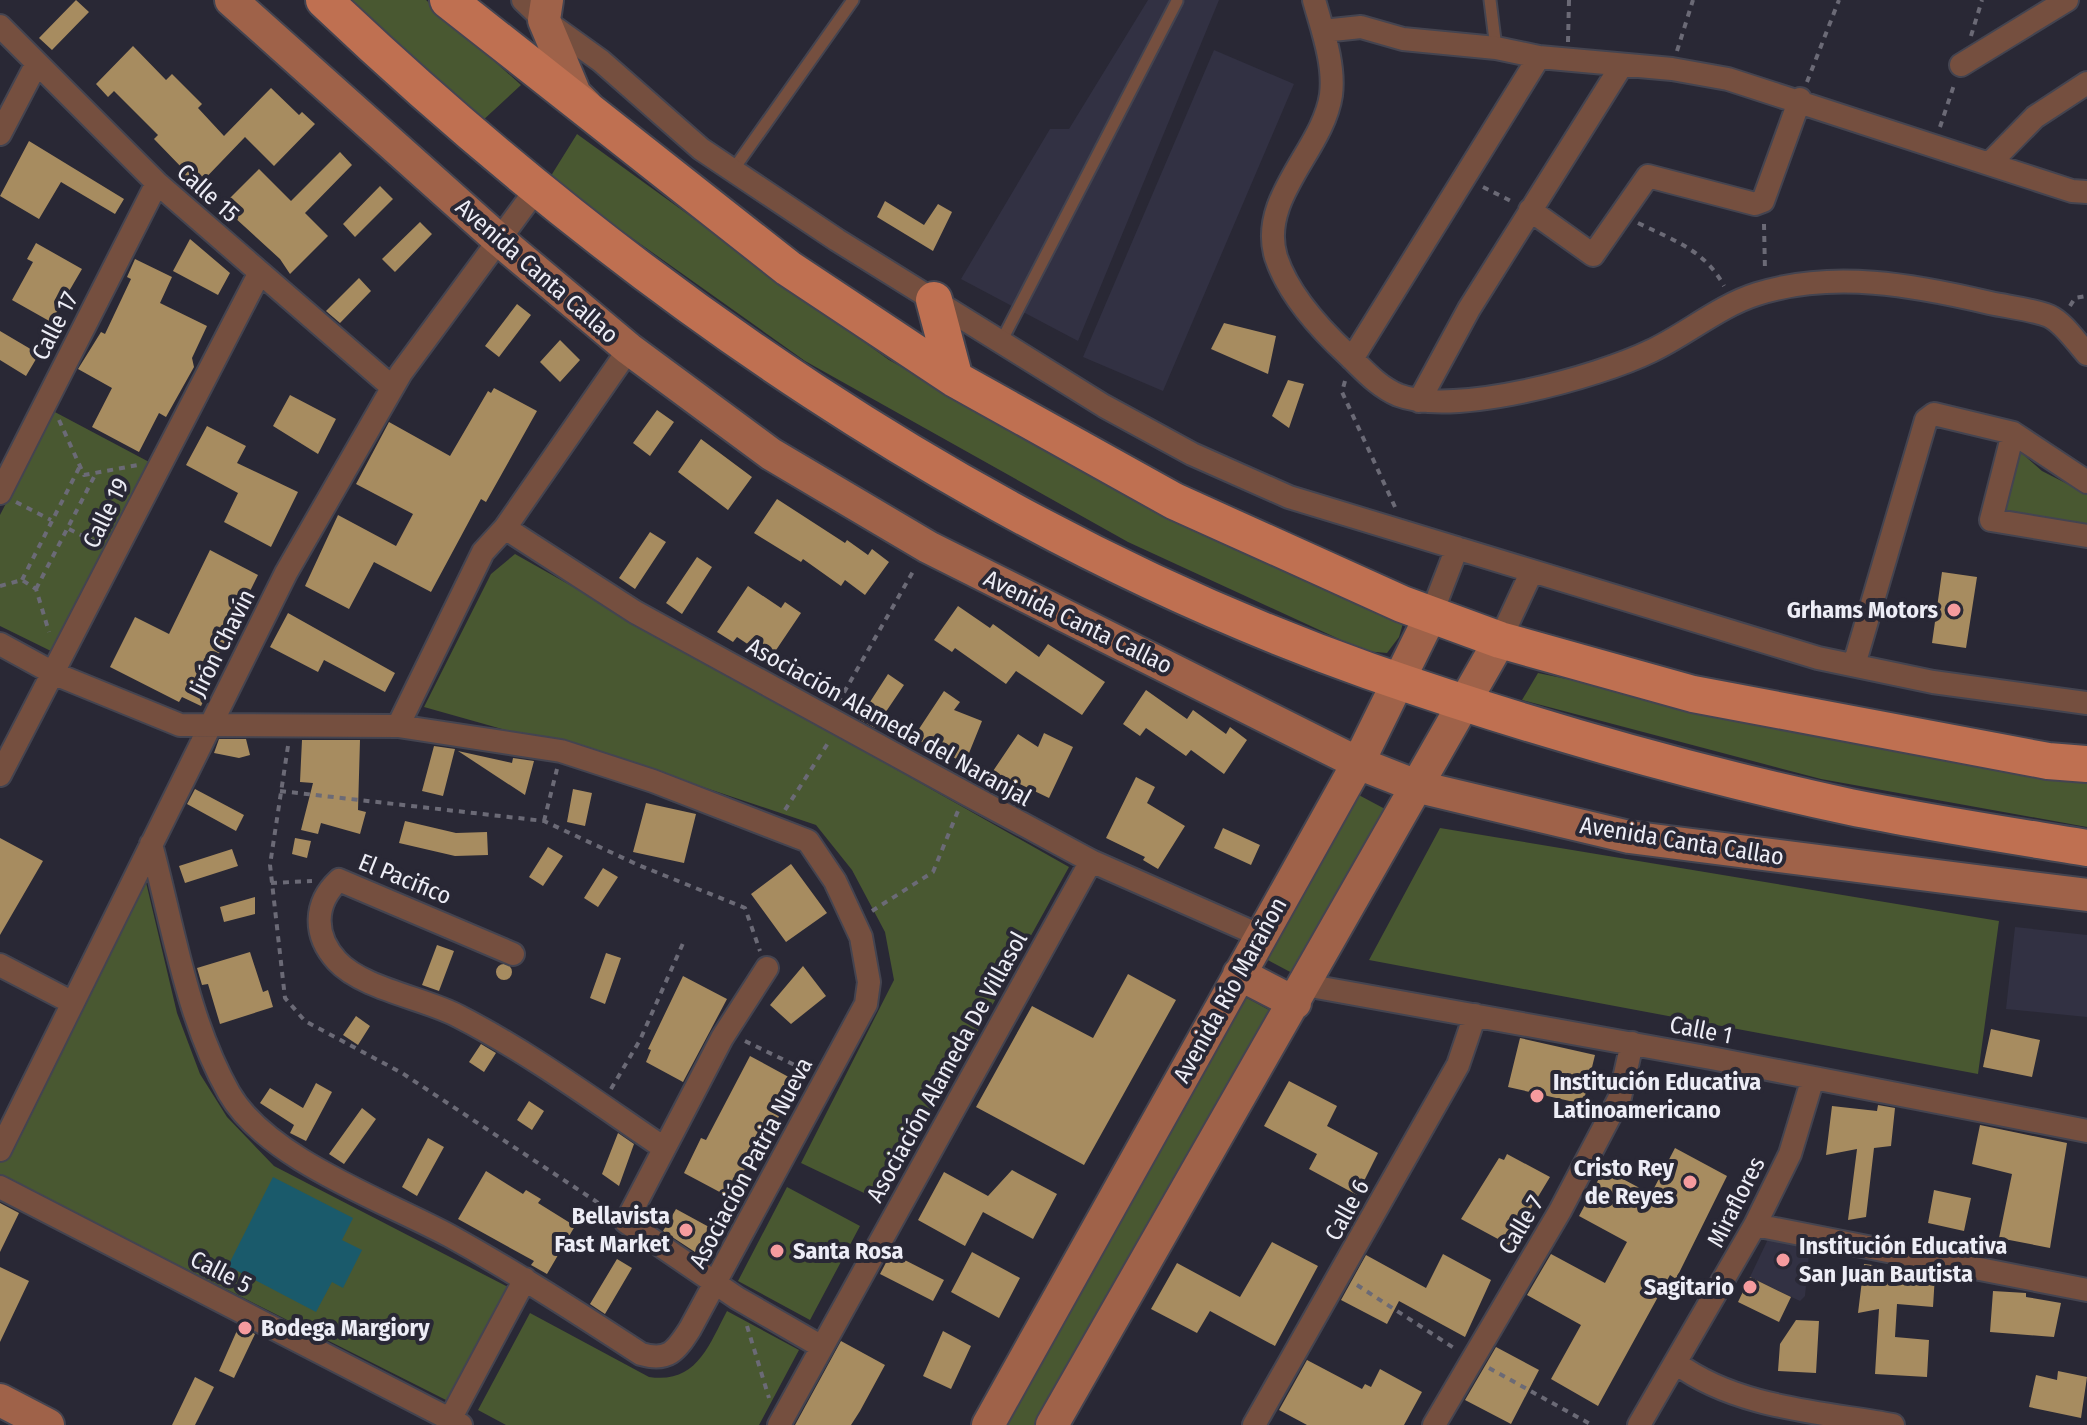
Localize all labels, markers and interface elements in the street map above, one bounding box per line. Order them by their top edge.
street label: Calle 15 [171,158,245,228]
street label: Avenida Canta Callao [450,193,624,349]
street label: Calle 17 [26,287,84,365]
street label: Calle 19 [77,473,135,553]
street label: Avenida Canta Callao [979,564,1177,680]
street label: Jirón Chavín [183,585,261,701]
place label: Grhams Motors [1787,596,1938,624]
marker: Grhams Motors [1945,601,1963,619]
street label: Asociación Alameda del Naranjal [742,632,1036,812]
street label: Avenida Canta Callao [1578,811,1786,871]
street label: El Pacifico [355,848,455,910]
street label: Avenida Río Marañon [1167,892,1293,1088]
street label: Asociación Alameda De Villasol [861,927,1033,1207]
street label: Calle 1 [1667,1010,1735,1050]
street label: Asociación Patria Nueva [684,1053,818,1273]
place label: Institución Educativa Latinoamericano [1553,1068,1761,1124]
marker: Institución Educativa Latinoamericano [1528,1087,1546,1105]
street label: Miraflores [1701,1152,1771,1252]
place label: Cristo Rey de Reyes [1574,1154,1675,1210]
marker: Cristo Rey de Reyes [1681,1173,1699,1191]
street label: Calle 6 [1319,1175,1375,1245]
street label: Calle 7 [1493,1190,1549,1259]
place label: Bellavista Fast Market [555,1202,671,1258]
marker: Bellavista Fast Market [677,1221,695,1239]
place label: Institución Educativa San Juan Bautista [1799,1232,2007,1288]
place label: Santa Rosa [793,1237,903,1265]
marker: Santa Rosa [768,1242,786,1260]
street label: Calle 5 [186,1245,256,1299]
marker: Institución Educativa San Juan Bautista [1774,1251,1792,1269]
place label: Sagitario [1644,1273,1734,1301]
marker: Sagitario [1741,1278,1759,1296]
place label: Bodega Margiory [261,1314,430,1342]
marker: Bodega Margiory [236,1319,254,1337]

